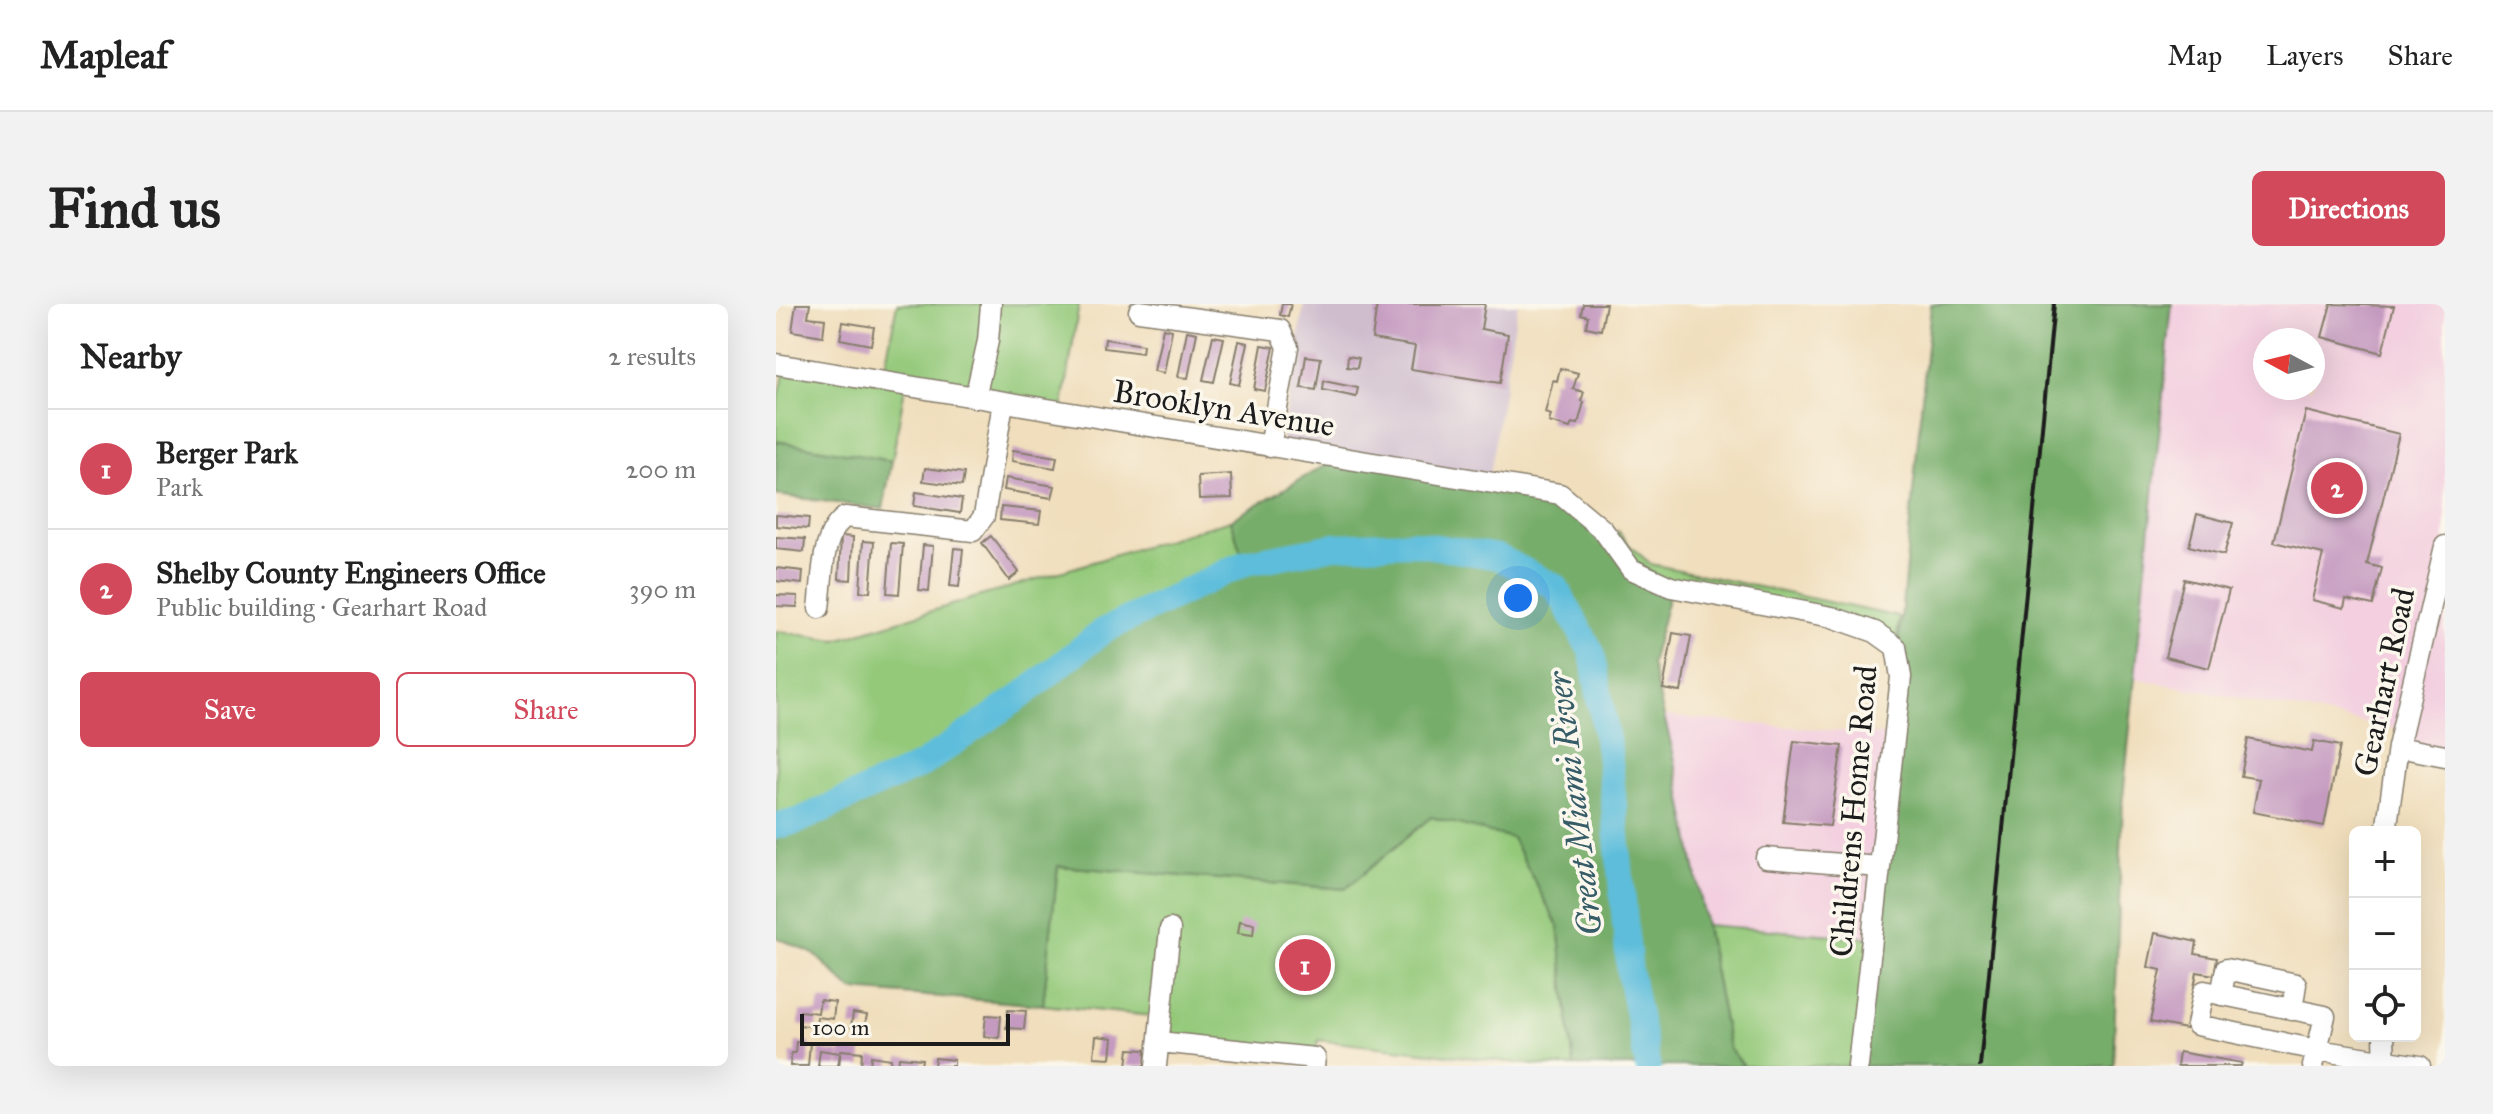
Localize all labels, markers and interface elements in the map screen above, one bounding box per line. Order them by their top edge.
text: Mapleaf [40,32,169,78]
text: Map [2167,38,2222,73]
text: Layers [2266,38,2344,73]
text: Share [2388,38,2453,73]
button: Directions [2252,171,2445,246]
text: Find us [48,174,221,242]
north arrow [2253,328,2325,400]
text: Nearby [80,336,182,377]
text: 2 results [608,340,696,372]
street label: Brooklyn Avenue [1110,372,1337,445]
text: Berger Park [156,435,298,471]
text: 1 [101,453,111,485]
text: 200 m [625,453,696,485]
pin: 2 [2311,458,2363,518]
text: Park [156,471,203,503]
text: Shelby County Engineers Office [156,555,546,591]
text: 2 [100,573,112,605]
text: 390 m [629,573,696,605]
your location [1498,578,1538,618]
street label: Gearhart Road [2345,584,2423,780]
text: Public building · Gearhart Road [156,591,487,623]
street label: Childrens Home Road [1821,664,1886,959]
water label: Great Miami River [1538,668,1611,938]
button: Save [80,672,380,747]
button: Share [396,672,696,747]
map controls [2349,826,2421,1042]
button: + [2349,826,2421,898]
button: − [2349,898,2421,970]
pin: 1 [1279,935,1331,995]
button: locate [2349,970,2421,1042]
scale bar [800,1010,1010,1046]
text: 100 m [812,1014,869,1041]

